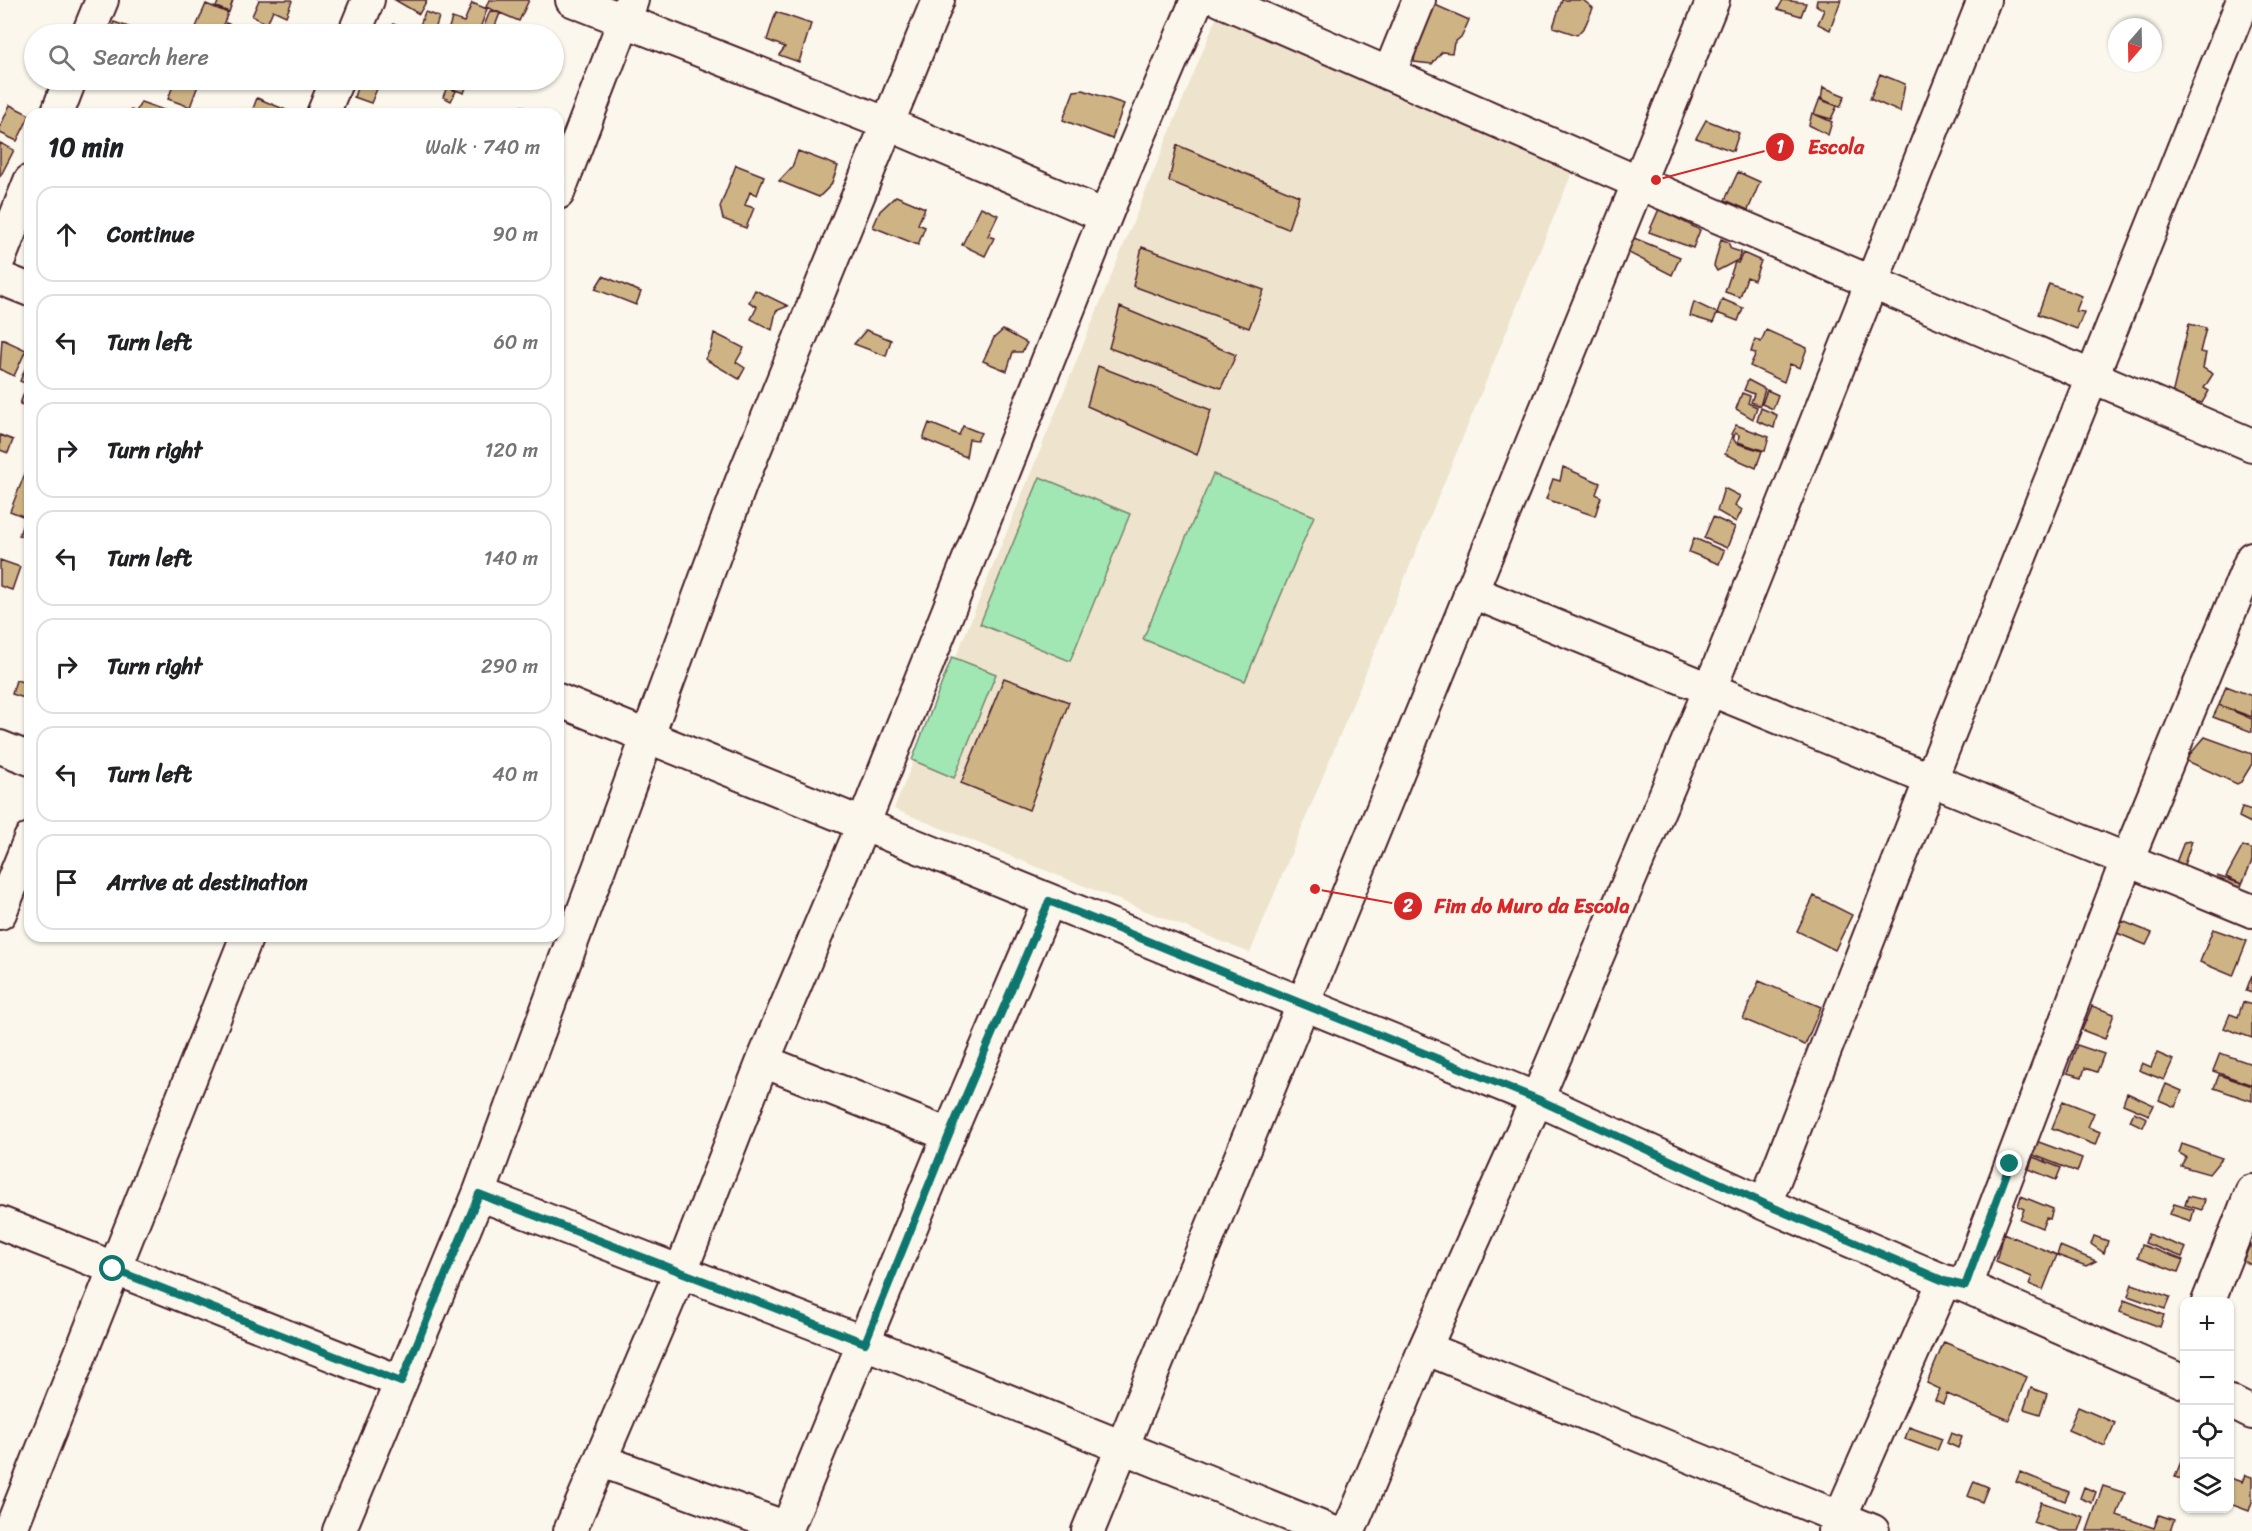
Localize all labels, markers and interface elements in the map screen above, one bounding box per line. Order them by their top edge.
north arrow [2108,18,2162,72]
search box [24,24,564,90]
text: Search here [93,38,209,77]
icon: search [45,41,78,74]
text: 10 min [48,124,124,170]
callout: Escola [1765,128,1876,166]
text: Walk · 740 m [425,130,540,165]
text: Escola [1808,130,1865,165]
text: 1 [1776,131,1784,163]
text: Continue [107,215,195,254]
text: 90 m [493,217,538,252]
icon: ahead [50,218,83,251]
text: Turn left [107,323,192,362]
text: 60 m [493,325,538,360]
icon: left [50,326,83,359]
text: Turn right [107,431,202,470]
text: 120 m [485,433,538,468]
icon: right [50,434,83,467]
text: Turn left [107,539,192,578]
text: 140 m [484,541,538,576]
icon: left [50,542,83,575]
text: Turn right [107,647,202,686]
text: 290 m [481,649,538,684]
icon: right [50,650,83,683]
text: Turn left [107,755,192,794]
text: 40 m [492,757,538,792]
icon: left [50,758,83,791]
text: Arrive at destination [107,863,308,902]
icon: arrive [50,866,83,899]
callout: Fim do Muro da Escola [1393,887,1642,925]
text: Fim do Muro da Escola [1433,889,1630,924]
text: 2 [1402,890,1414,922]
route end [1996,1150,2022,1176]
route start [99,1255,125,1281]
map controls [2180,1297,2234,1513]
button: + [2180,1297,2234,1351]
button: − [2180,1351,2234,1405]
button: locate [2180,1405,2234,1459]
button: layers [2180,1459,2234,1513]

